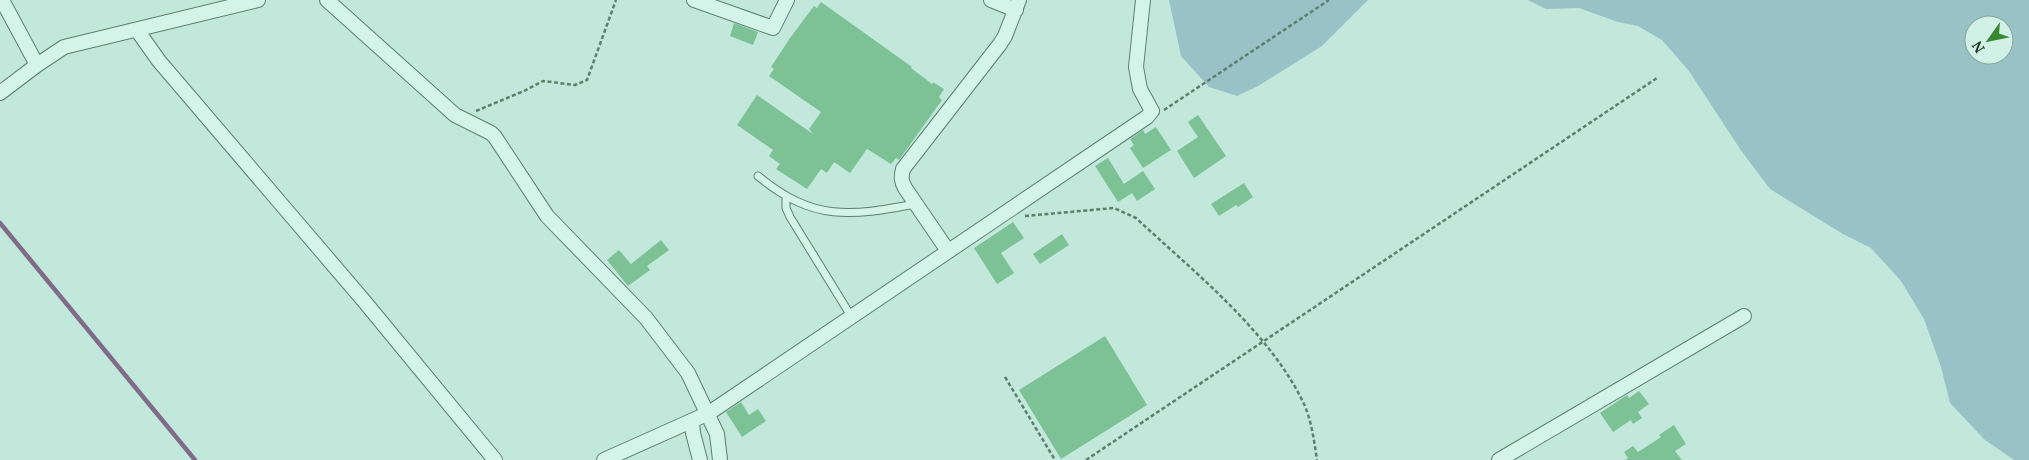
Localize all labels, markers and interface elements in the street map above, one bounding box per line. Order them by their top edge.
north arrow [1964,15,2014,65]
text: N [1967,37,1989,57]

